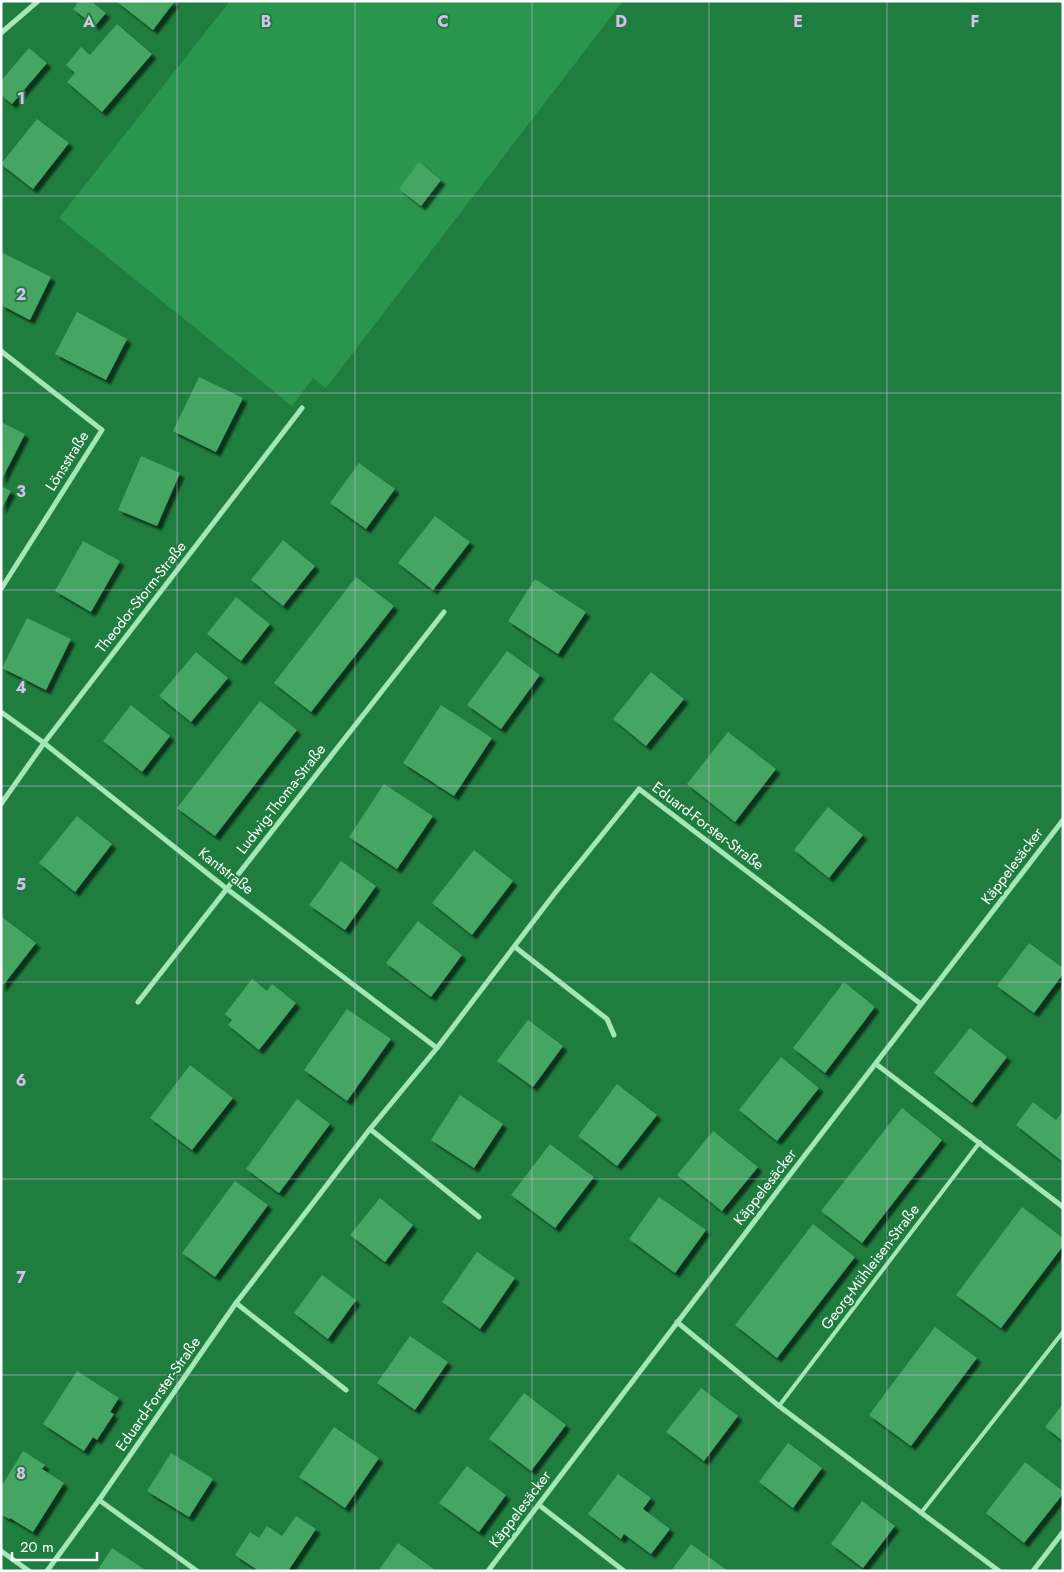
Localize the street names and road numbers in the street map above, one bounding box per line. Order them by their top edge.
street label: Lönsstraße [40,427,94,495]
street label: Theodor-Storm-Straße [90,536,192,657]
street label: Ludwig-Thoma-Straße [231,739,331,859]
street label: Eduard-Forster-Straße [647,777,769,876]
street label: Käppelesäcker [976,822,1049,909]
street label: Kantstraße [193,842,259,900]
street label: Käppelesäcker [728,1144,802,1230]
street label: Georg-Mühleisen-Straße [815,1199,925,1334]
street label: Eduard-Forster-Straße [110,1332,206,1456]
street label: Käppelesäcker [484,1465,557,1552]

